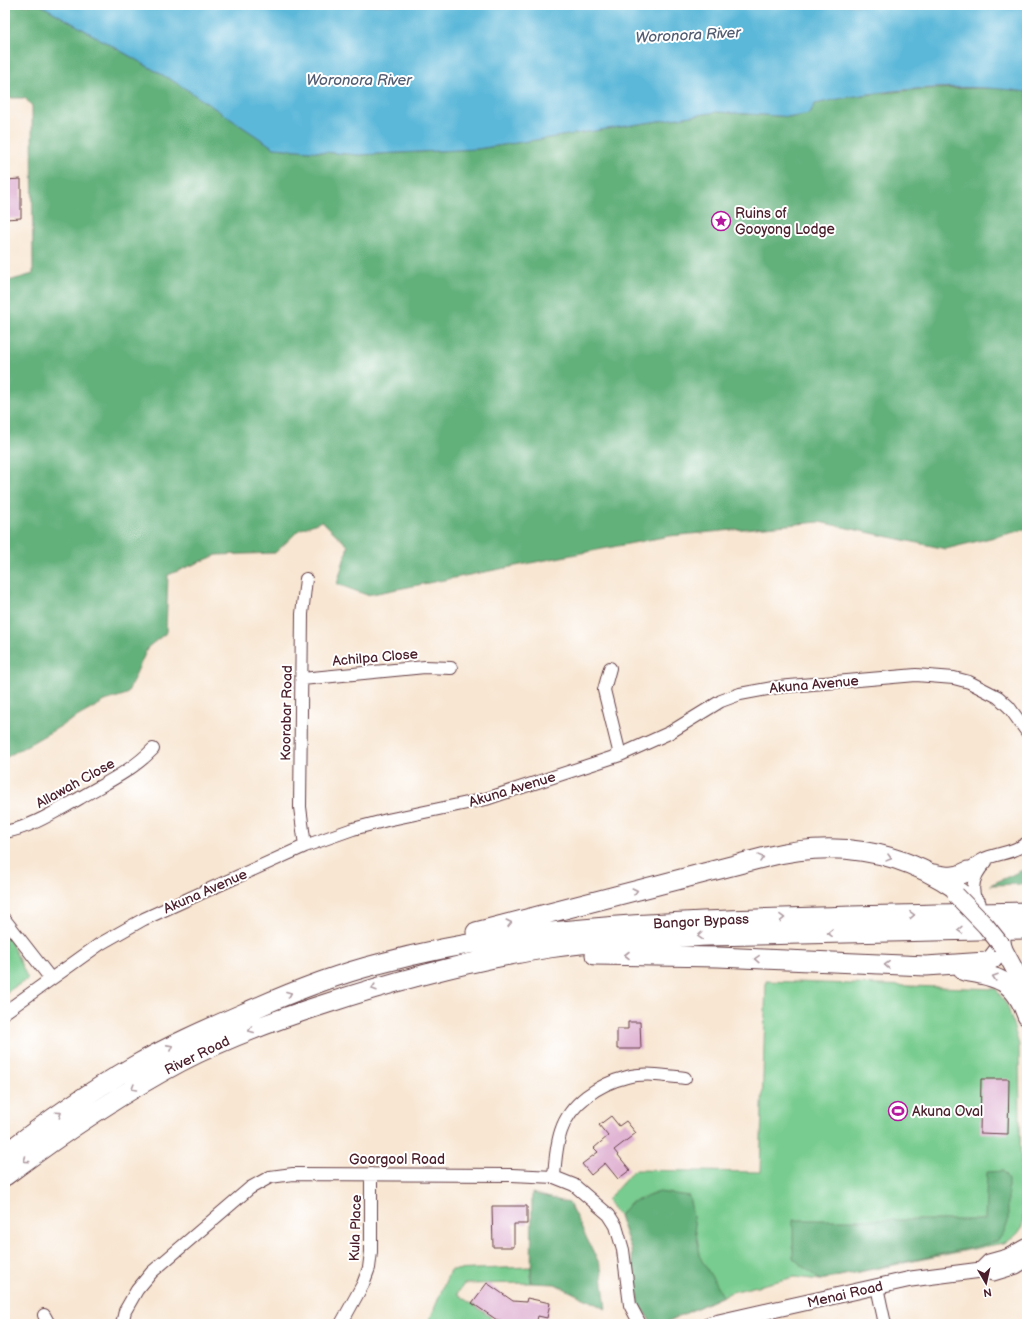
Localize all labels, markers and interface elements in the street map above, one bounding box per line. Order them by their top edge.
water label: Woronora River [635,23,743,48]
water label: Woronora River [306,71,413,90]
place label: Ruins of Gooyong Lodge [735,205,835,238]
place icon: Ruins of Gooyong Lodge [710,210,732,232]
street label: Achilpa Close [332,645,419,670]
street label: Koorabar Road [277,665,296,761]
street label: Akuna Avenue [769,672,859,697]
street label: Allawah Close [33,755,118,812]
street label: Akuna Avenue [467,768,558,811]
one-way arrow [885,853,892,861]
one-way arrow [757,855,764,863]
street label: Akuna Avenue [161,865,250,917]
one-way arrow [632,888,638,896]
street label: Bangor Bypass [653,910,750,933]
one-way arrow [909,911,915,919]
one-way arrow [779,914,785,922]
one-way arrow [506,920,512,928]
one-way arrow [957,926,963,935]
one-way arrow [827,929,833,937]
one-way arrow [697,932,703,941]
one-way arrow [624,951,630,959]
one-way arrow [754,954,760,963]
one-way arrow [884,961,890,969]
one-way arrow [991,973,998,982]
one-way arrow [370,983,377,992]
one-way arrow [285,990,292,998]
one-way arrow [247,1026,254,1034]
street label: River Road [162,1032,233,1078]
one-way arrow [166,1044,173,1052]
one-way arrow [131,1083,138,1091]
sports icon: Akuna Oval [887,1100,909,1122]
place label: Akuna Oval [912,1103,983,1120]
one-way arrow [55,1111,62,1119]
street label: Goorgool Road [349,1151,445,1168]
one-way arrow [24,1155,31,1162]
street label: Kula Place [346,1194,365,1262]
north arrow [966,1263,1006,1303]
street label: Menai Road [806,1278,885,1311]
text: N [982,1285,993,1299]

